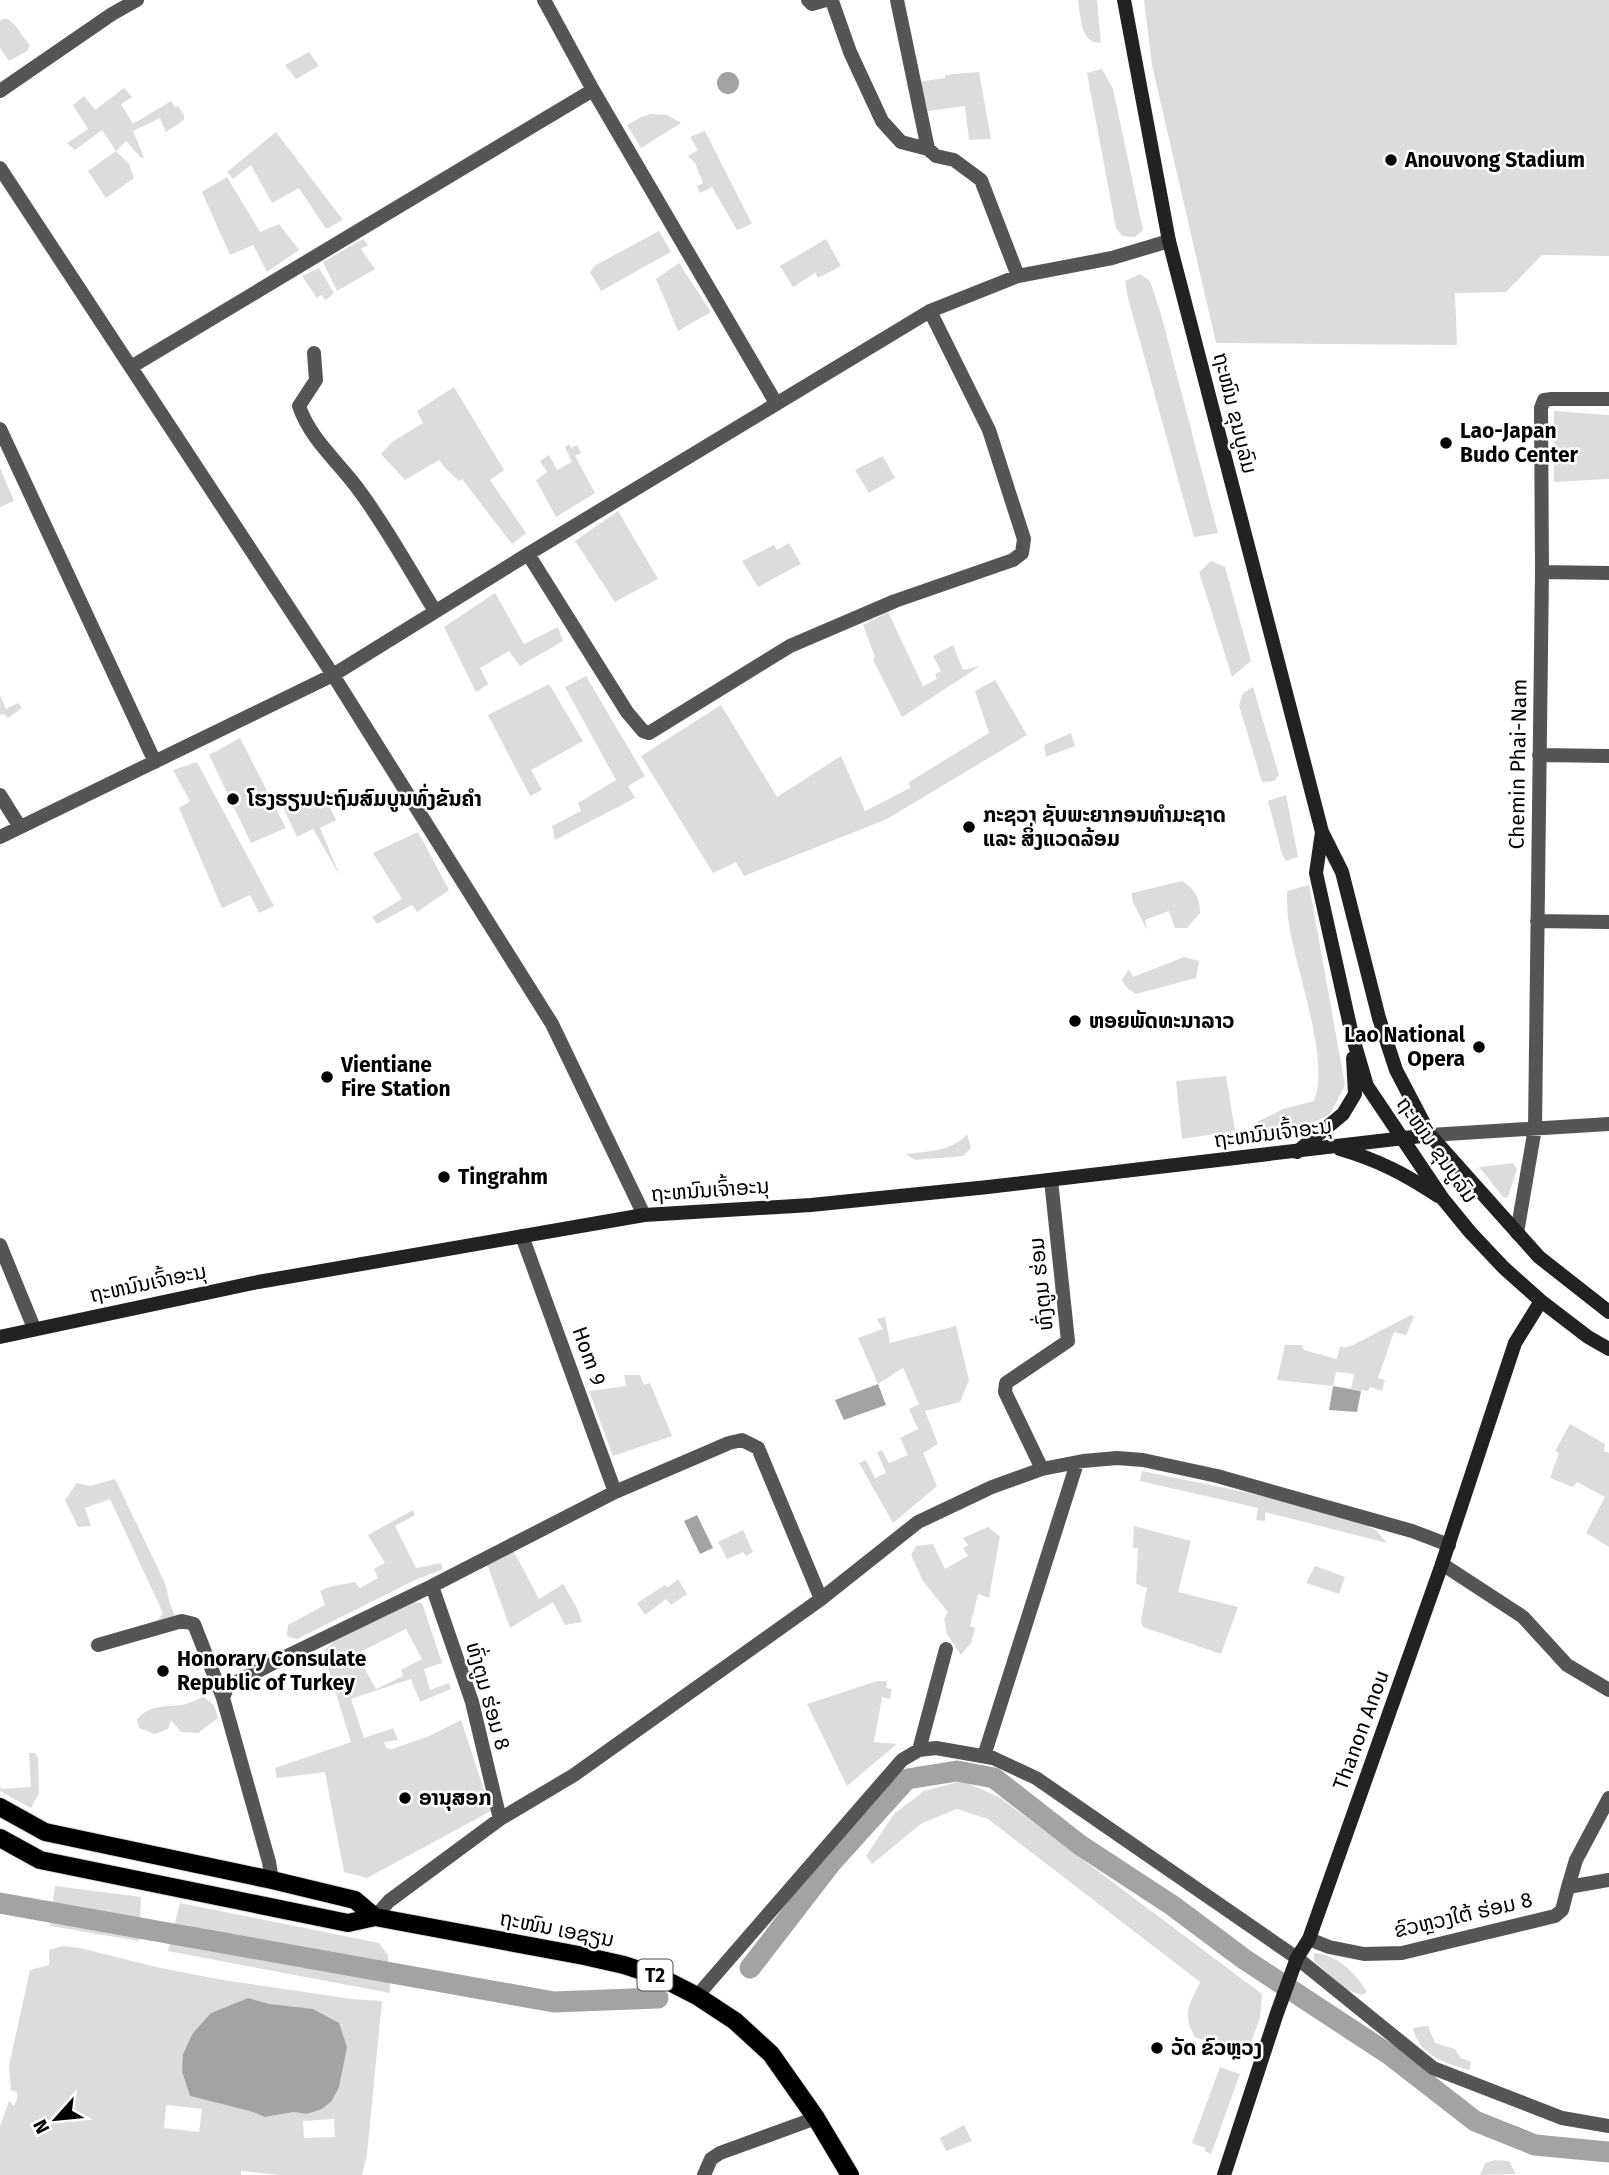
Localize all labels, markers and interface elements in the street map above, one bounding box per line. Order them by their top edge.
place label: Anouvong Stadium [1404,147,1585,173]
marker: Anouvong Stadium [1383,152,1399,168]
street label: ຖະໜົນ ຂຸນບູລົມ [1206,350,1263,477]
place label: Lao-Japan Budo Center [1460,418,1578,468]
marker: Lao-Japan Budo Center [1438,435,1454,451]
street label: Chemin Phai-Nam [1504,678,1532,850]
place label: ໂຮງຮຽນປະຖົມສົມບູນທົ່ງຂັນຄຳ [246,783,482,812]
marker: ໂຮງຮຽນປະຖົມສົມບູນທົ່ງຂັນຄຳ [225,791,241,807]
place label: ກະຊວງ ຊັບພະຍາກອນທຳມະຊາດ ແລະ ສິ່ງແວດລ້ອມ [983,802,1226,852]
marker: ກະຊວງ ຊັບພະຍາກອນທຳມະຊາດ ແລະ ສິ່ງແວດລ້ອມ [961,819,977,835]
place label: ຫອຍພັດທະນາລາວ [1089,1008,1234,1034]
marker: ຫອຍພັດທະນາລາວ [1067,1013,1083,1029]
place label: Lao National Opera [1344,1022,1466,1072]
marker: Lao National Opera [1471,1039,1487,1055]
place label: Vientiane Fire Station [340,1052,451,1102]
marker: Vientiane Fire Station [319,1069,335,1085]
street label: ຖະໜົນ ຂຸນບູລົມ [1390,1092,1483,1209]
street label: ຖະຫນົນເຈົ້າອະນຸ [1212,1110,1334,1154]
place label: Tingrahm [458,1164,548,1190]
marker: Tingrahm [436,1169,452,1185]
street label: ຖະຫນົນເຈົ້າອະນຸ [650,1170,770,1208]
street label: ທົ່ງຕູມ ຮ່ອມ [1021,1236,1060,1332]
street label: ຖະຫນົນເຈົ້າອະນຸ [87,1255,209,1309]
street label: Hom 9 [566,1323,612,1389]
street label: ທົ່ງຕູມ ຮ່ອມ 8 [459,1639,517,1753]
place label: Honorary Consulate Republic of Turkey [177,1646,367,1696]
marker: Honorary Consulate Republic of Turkey [155,1663,171,1679]
street label: Thanon Anou [1327,1666,1395,1794]
place label: ອານຸສອກ [419,1785,492,1811]
marker: ອານຸສອກ [397,1790,413,1806]
street label: ຂົວຫຼວງໃຕ້ ຮ່ອມ 8 [1391,1886,1535,1944]
street label: ຖະໜົນ ເອຊຽນ [497,1905,617,1953]
road number: T2 [638,1960,672,1991]
place label: ວັດ ຂົວຫຼວງ [1171,2035,1262,2061]
marker: ວັດ ຂົວຫຼວງ [1149,2040,1165,2056]
north arrow [21,2084,91,2154]
text: N [28,2116,54,2137]

